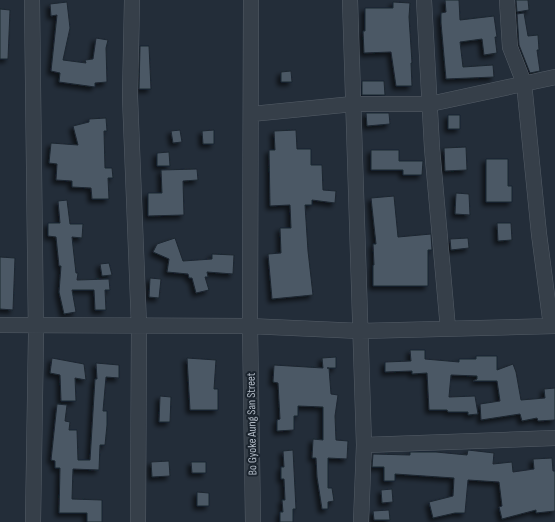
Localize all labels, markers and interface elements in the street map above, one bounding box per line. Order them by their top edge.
street label: Bo Gyoke Aung San Street [244,372,260,476]

